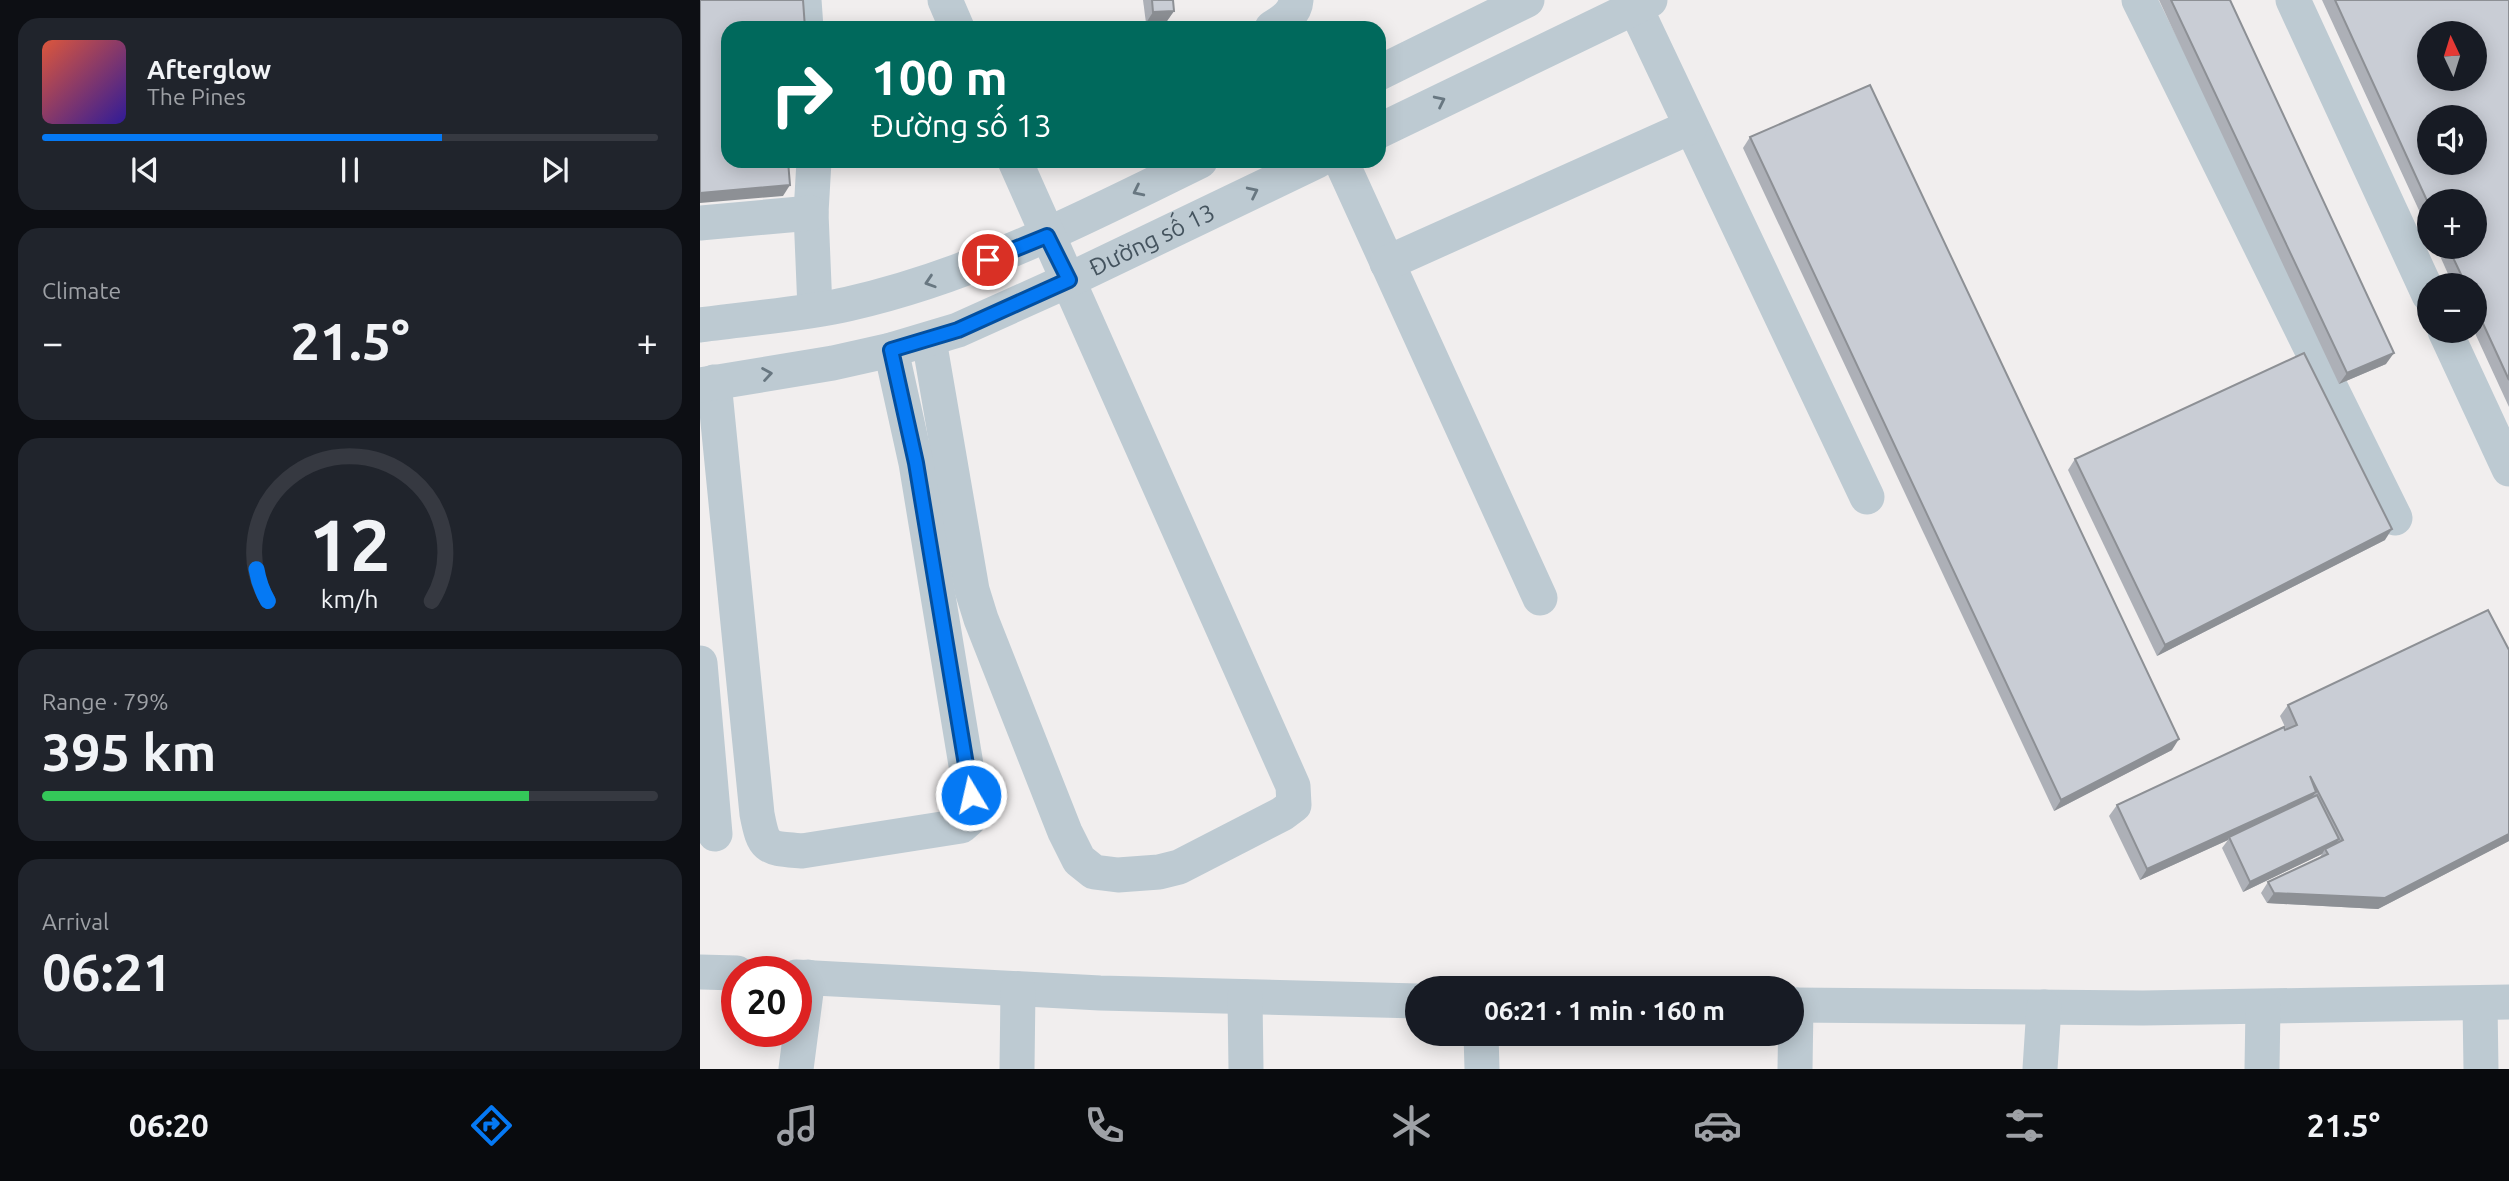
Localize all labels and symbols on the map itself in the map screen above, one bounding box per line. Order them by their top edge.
north arrow [2417,21,2487,91]
one-way arrow [1433,96,1445,110]
one-way arrow [1133,183,1145,197]
one-way arrow [1246,186,1258,200]
street label: Đường số 13 [1085,198,1219,281]
pin [958,230,1018,290]
one-way arrow [924,273,936,288]
one-way arrow [761,367,773,382]
position arrow [934,758,1008,832]
speed limit sign: 20 [721,956,812,1047]

